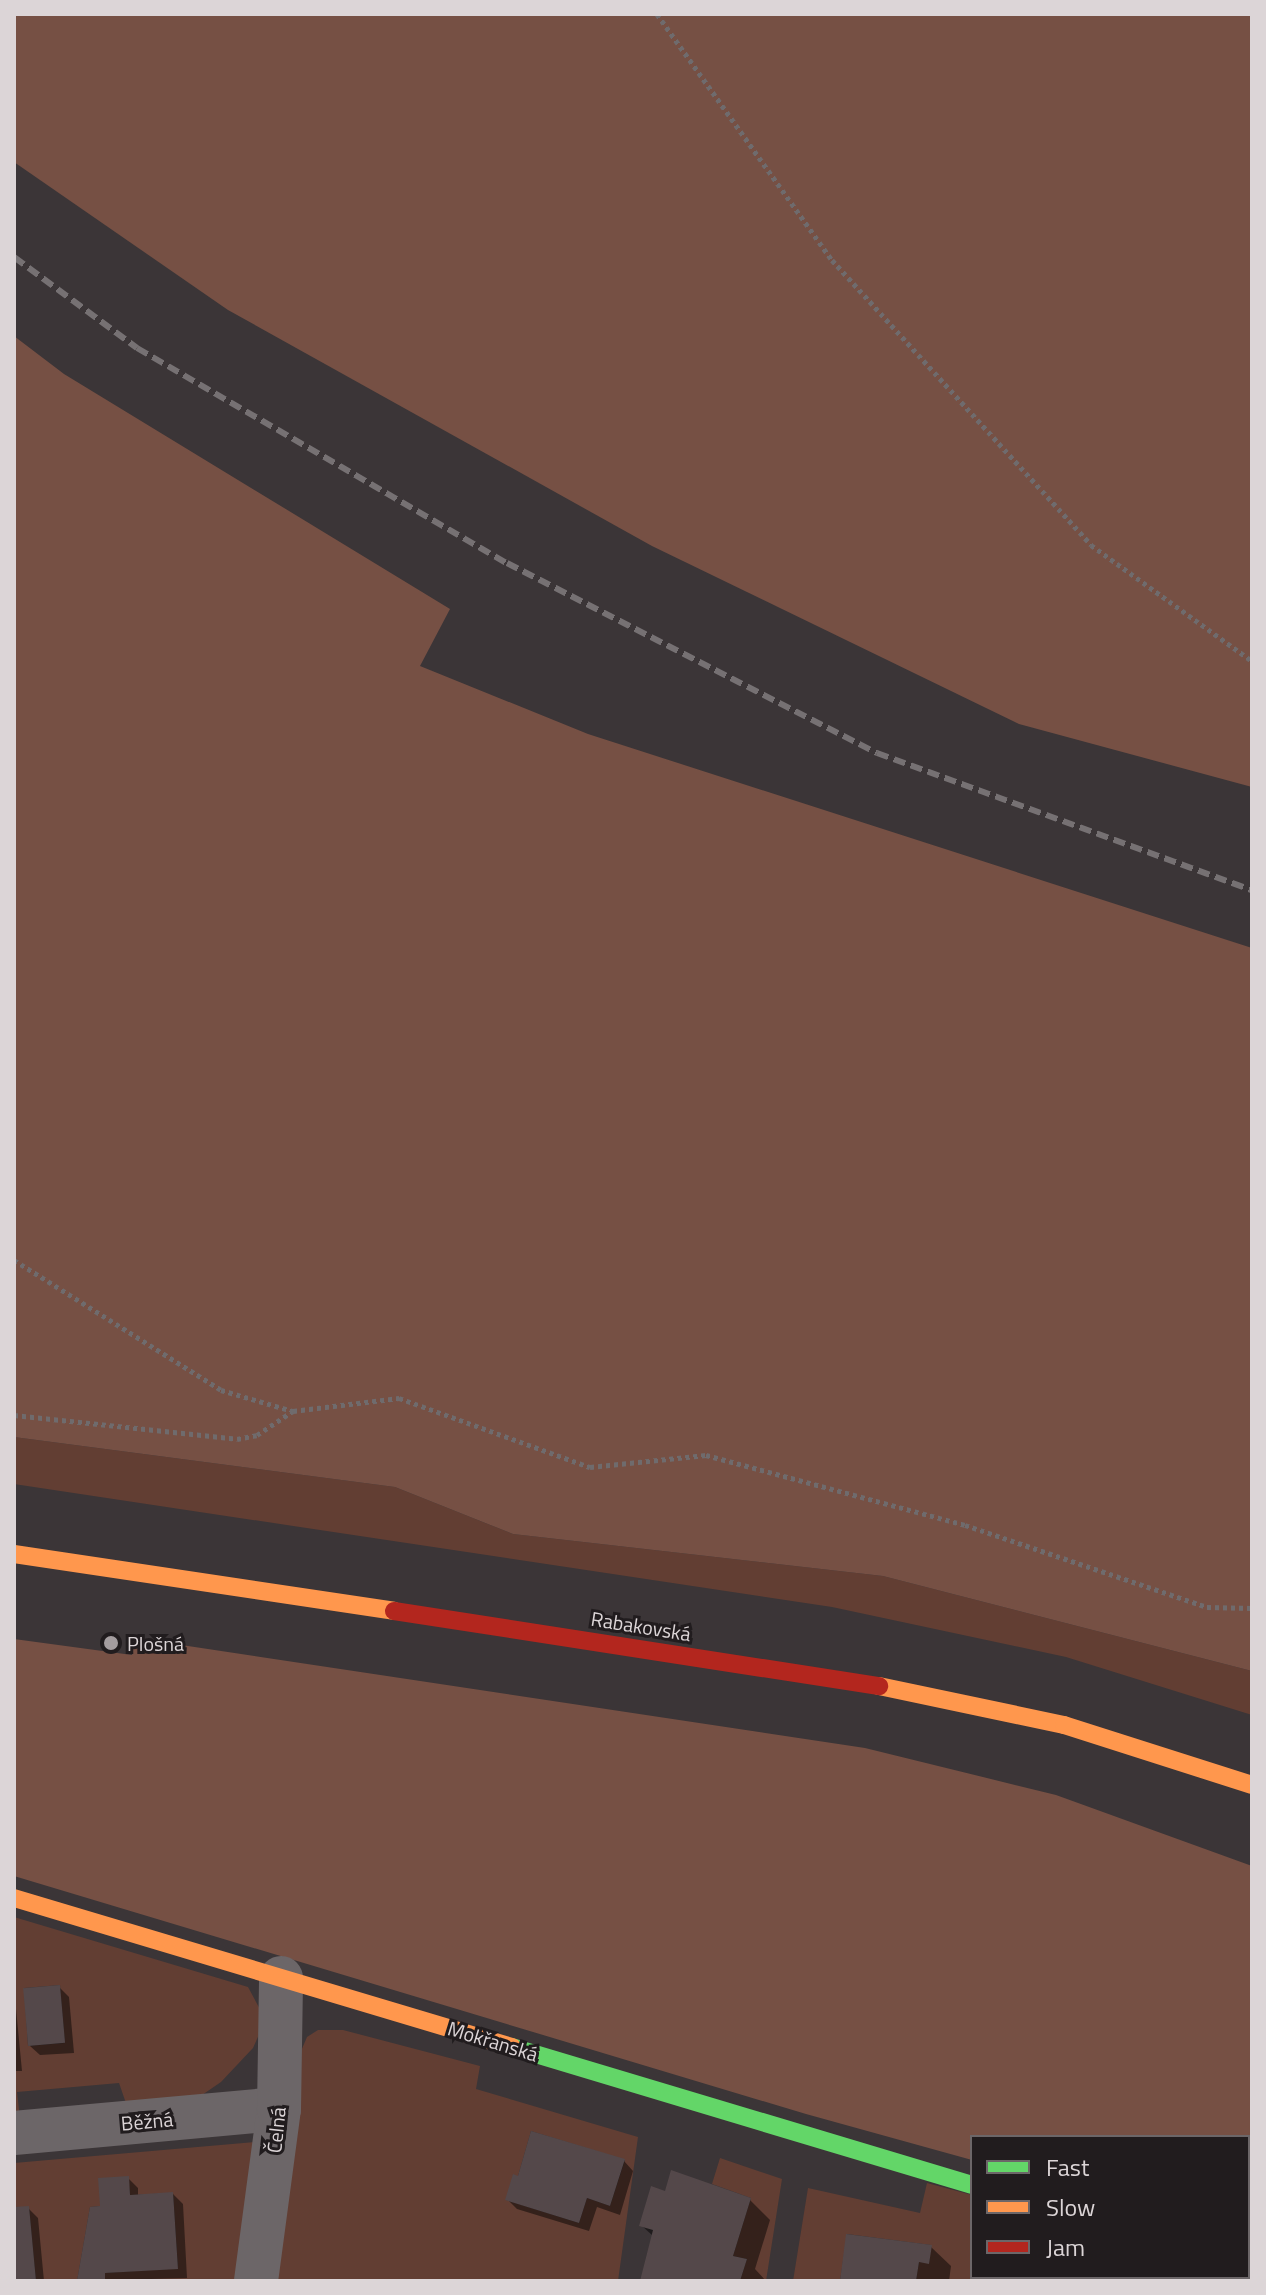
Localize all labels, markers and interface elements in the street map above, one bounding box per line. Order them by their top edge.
street label: Rabakovská [589,1606,693,1646]
place label: Plošná [127,1631,184,1655]
marker: Plošná [102,1634,120,1652]
street label: Mokřanská [445,2016,541,2066]
street label: Čelná [262,2106,290,2154]
street label: Běžná [120,2107,174,2135]
legend [970,2135,1250,2279]
text: Fast [1046,2149,1089,2185]
text: Slow [1046,2189,1095,2225]
text: Jam [1046,2229,1085,2265]

